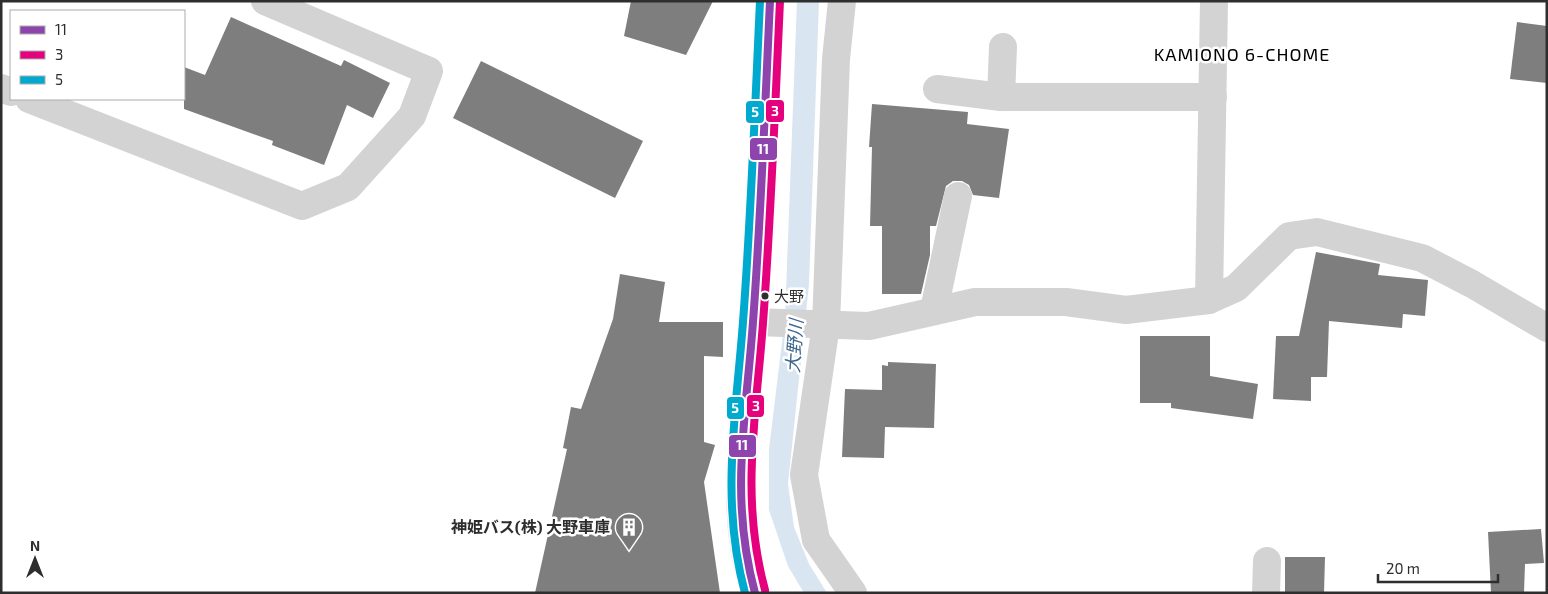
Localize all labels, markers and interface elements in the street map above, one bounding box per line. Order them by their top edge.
legend [10,10,185,100]
text: 11 [55,20,67,38]
district label: KAMIONO 6-CHOME [1154,43,1330,65]
text: 3 [55,45,63,63]
text: 5 [55,70,63,88]
line badge: 3 [765,99,785,123]
line badge: 5 [745,100,765,124]
text: 3 [771,102,779,119]
text: 5 [751,103,759,120]
line badge: 11 [749,137,778,161]
text: 11 [757,140,769,157]
place label: 大野 [774,287,804,305]
marker: 大野 [760,291,770,301]
water label: 大野川 [781,316,807,374]
line badge: 3 [746,394,765,418]
line badge: 5 [726,396,745,420]
text: 3 [752,397,760,414]
text: 5 [731,399,739,416]
line badge: 11 [728,434,757,458]
text: 11 [736,436,748,453]
building icon: 神姫バス(株) 大野車庫 [614,512,644,551]
place label: 神姫バス(株) 大野車庫 [451,517,610,536]
north arrow [10,534,60,584]
text: N [30,537,40,554]
scale bar [1378,552,1498,584]
text: 20 m [1386,559,1420,577]

